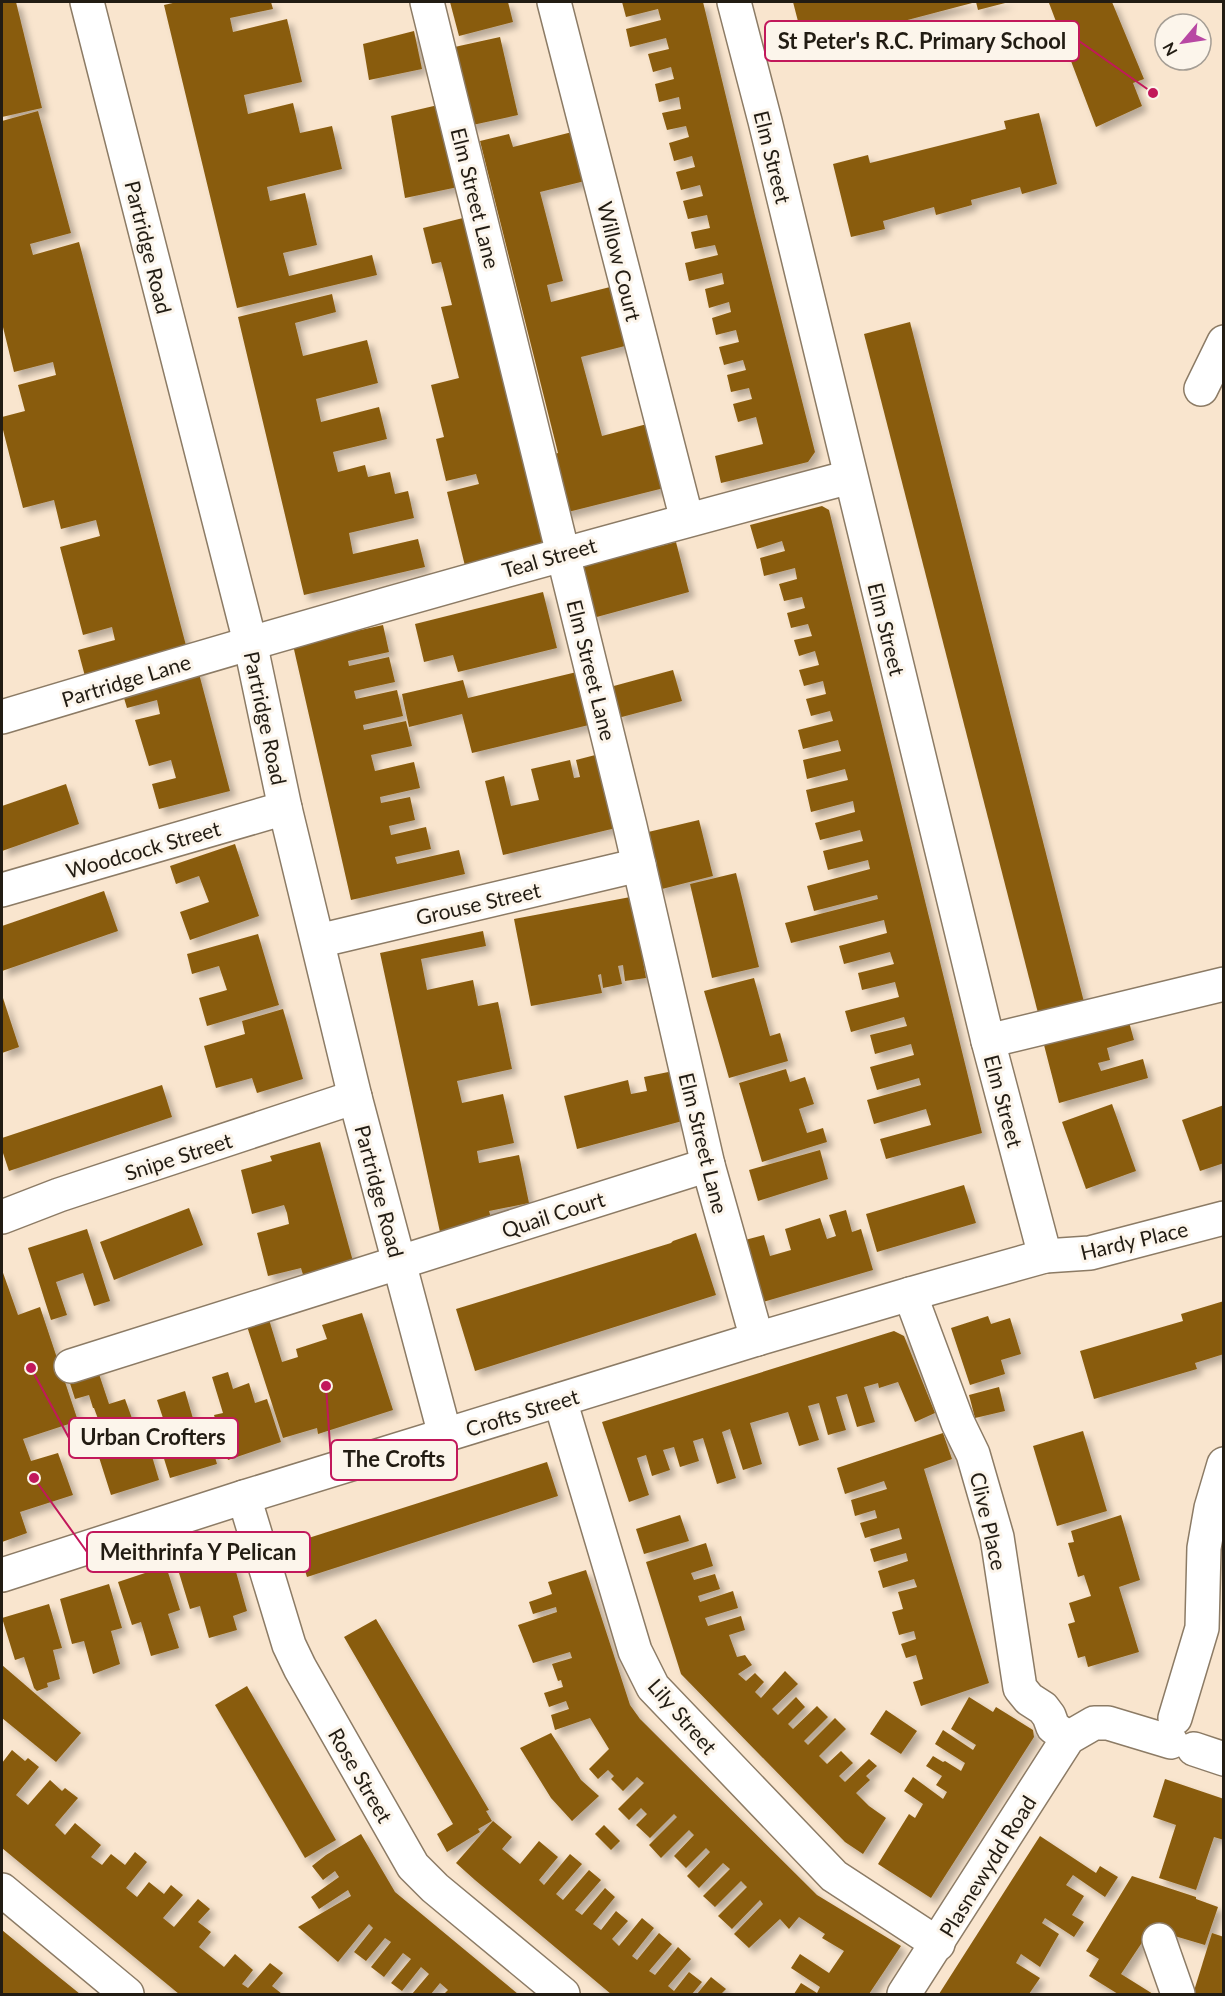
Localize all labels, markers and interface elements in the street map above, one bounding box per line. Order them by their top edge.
north arrow [1153,12,1213,72]
callout: St Peter's R.C. Primary School [765,21,1079,61]
text: St Peter's R.C. Primary School [778,27,1066,54]
text: N [1158,40,1181,60]
street label: Elm Street [749,108,797,207]
street label: Elm Street Lane [446,125,506,271]
street label: Partridge Road [120,178,178,316]
street label: Willow Court [593,199,647,324]
street label: Teal Street [499,531,600,582]
street label: Elm Street [863,580,911,679]
street label: Elm Street Lane [562,597,622,743]
street label: Partridge Lane [58,649,194,711]
street label: Partridge Road [240,649,292,787]
street label: Woodcock Street [63,815,223,883]
street label: Grouse Street [413,876,543,929]
street label: Elm Street [980,1052,1028,1151]
street label: Elm Street Lane [674,1070,734,1216]
street label: Partridge Road [350,1122,410,1260]
street label: Snipe Street [121,1127,235,1185]
street label: Quail Court [498,1185,608,1242]
street label: Hardy Place [1078,1215,1190,1265]
street label: Crofts Street [462,1383,582,1441]
callout: Urban Crofters [69,1418,238,1458]
text: Urban Crofters [80,1423,226,1450]
callout: The Crofts [331,1440,457,1480]
text: The Crofts [343,1445,445,1472]
street label: Clive Place [966,1470,1012,1572]
callout: Meithrinfa Y Pelican [87,1532,310,1572]
text: Meithrinfa Y Pelican [100,1538,296,1565]
street label: Lily Street [643,1673,723,1759]
street label: Rose Street [324,1723,398,1827]
street label: Plasnewydd Road [933,1791,1041,1941]

